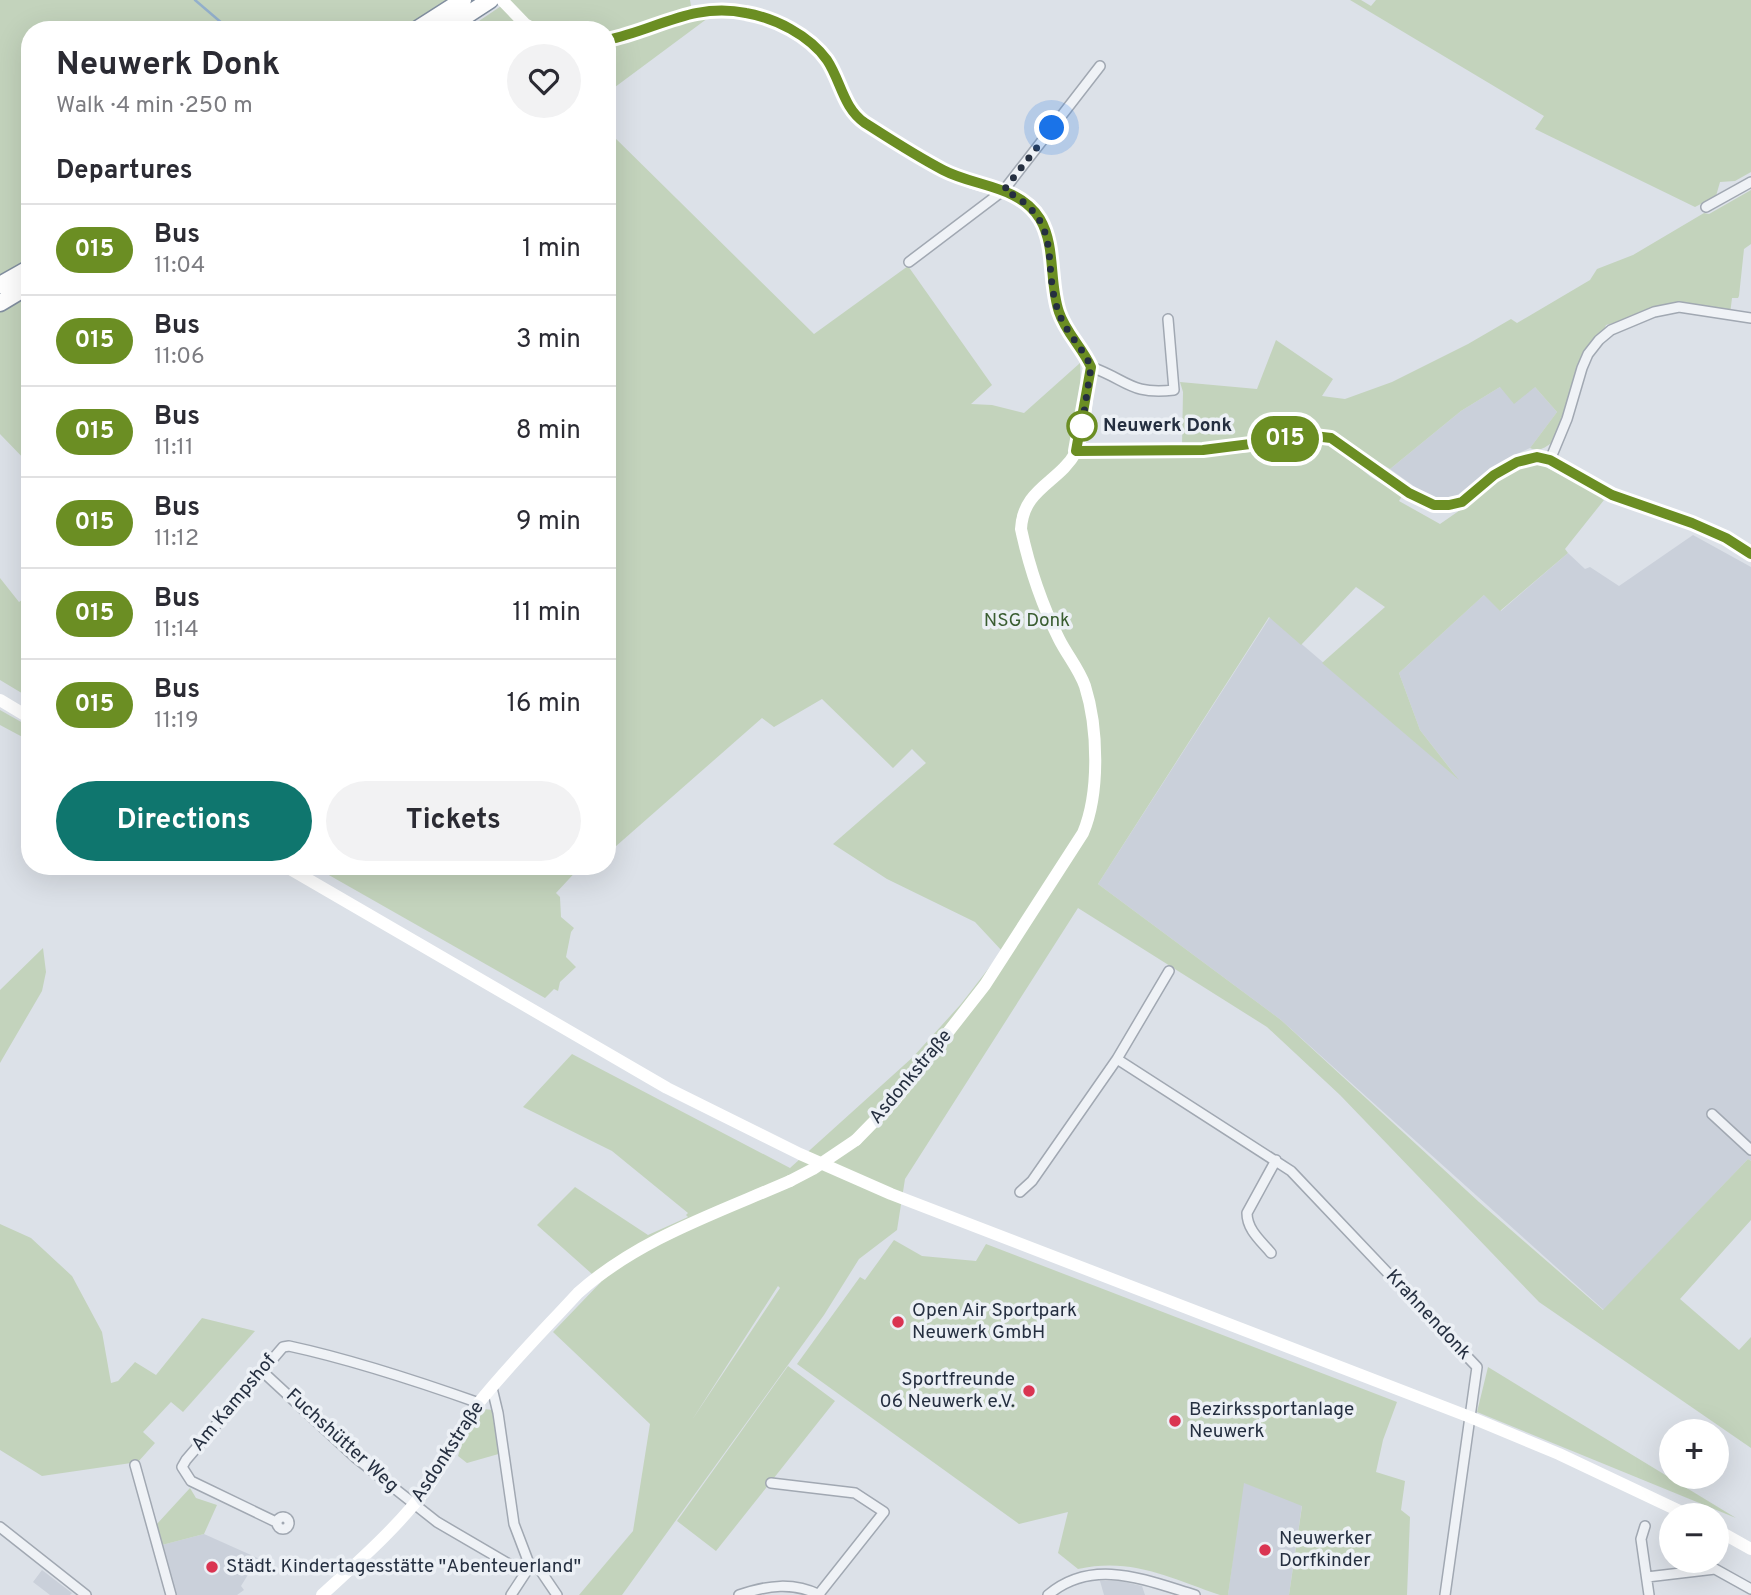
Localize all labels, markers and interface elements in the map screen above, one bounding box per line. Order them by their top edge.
button: heart [507,44,581,118]
text: Neuwerk Donk [56,45,280,87]
text: Walk · 4 min · 250 m [56,92,253,121]
your location [1034,110,1069,145]
text: Departures [56,155,193,188]
text: Bus [154,219,200,252]
text: 1 min [522,233,581,266]
text: 015 [74,235,115,265]
text: 11:04 [154,252,205,281]
text: Bus [154,310,200,343]
text: 3 min [516,324,581,357]
text: 015 [74,326,115,356]
text: 11:06 [154,343,205,372]
text: Bus [154,401,200,434]
marker: Neuwerk Donk [1067,411,1097,441]
place label: Neuwerk Donk [1103,414,1232,438]
text: 8 min [516,415,581,448]
line badge: 015 [1245,416,1325,462]
text: 015 [74,417,115,447]
text: 015 [1265,424,1305,454]
text: 11:11 [154,434,194,463]
text: Bus [154,492,200,525]
text: 9 min [516,506,581,539]
text: 015 [74,508,115,538]
text: 11:12 [154,525,199,554]
text: Bus [154,583,200,616]
text: 11 min [512,597,581,630]
text: 015 [74,599,115,629]
park label: NSG Donk [984,609,1070,633]
text: 11:14 [154,616,199,645]
text: Bus [154,674,200,707]
text: 16 min [506,688,581,721]
text: 015 [74,690,115,720]
text: 11:19 [154,707,199,736]
button: Directions [56,781,312,861]
button: Tickets [326,781,581,861]
street label: Asdonkstraße [865,1025,957,1129]
street label: Krahnendonk [1380,1265,1476,1365]
place label: Open Air Sportpark Neuwerk GmbH [912,1299,1077,1345]
marker: Open Air Sportpark Neuwerk GmbH [890,1314,906,1330]
street label: Am Kampshof [186,1349,282,1456]
place label: Sportfreunde 06 Neuwerk e.V. [880,1368,1015,1414]
marker: Sportfreunde 06 Neuwerk e.V. [1021,1383,1037,1399]
street label: Fuchshütter Weg [281,1384,403,1498]
street label: Asdonkstraße [406,1397,490,1507]
place label: Bezirkssportanlage Neuwerk [1189,1398,1354,1444]
marker: Bezirkssportanlage Neuwerk [1167,1413,1183,1429]
map controls [1659,1419,1729,1573]
button: + [1659,1419,1729,1489]
button: − [1659,1503,1729,1573]
place label: Neuwerker Dorfkinder [1279,1527,1372,1573]
marker: Neuwerker Dorfkinder [1257,1542,1273,1558]
place label: Städt. Kindertagesstätte "Abenteuerland" [226,1555,581,1579]
marker: Städt. Kindertagesstätte "Abenteuerland" [204,1559,220,1575]

